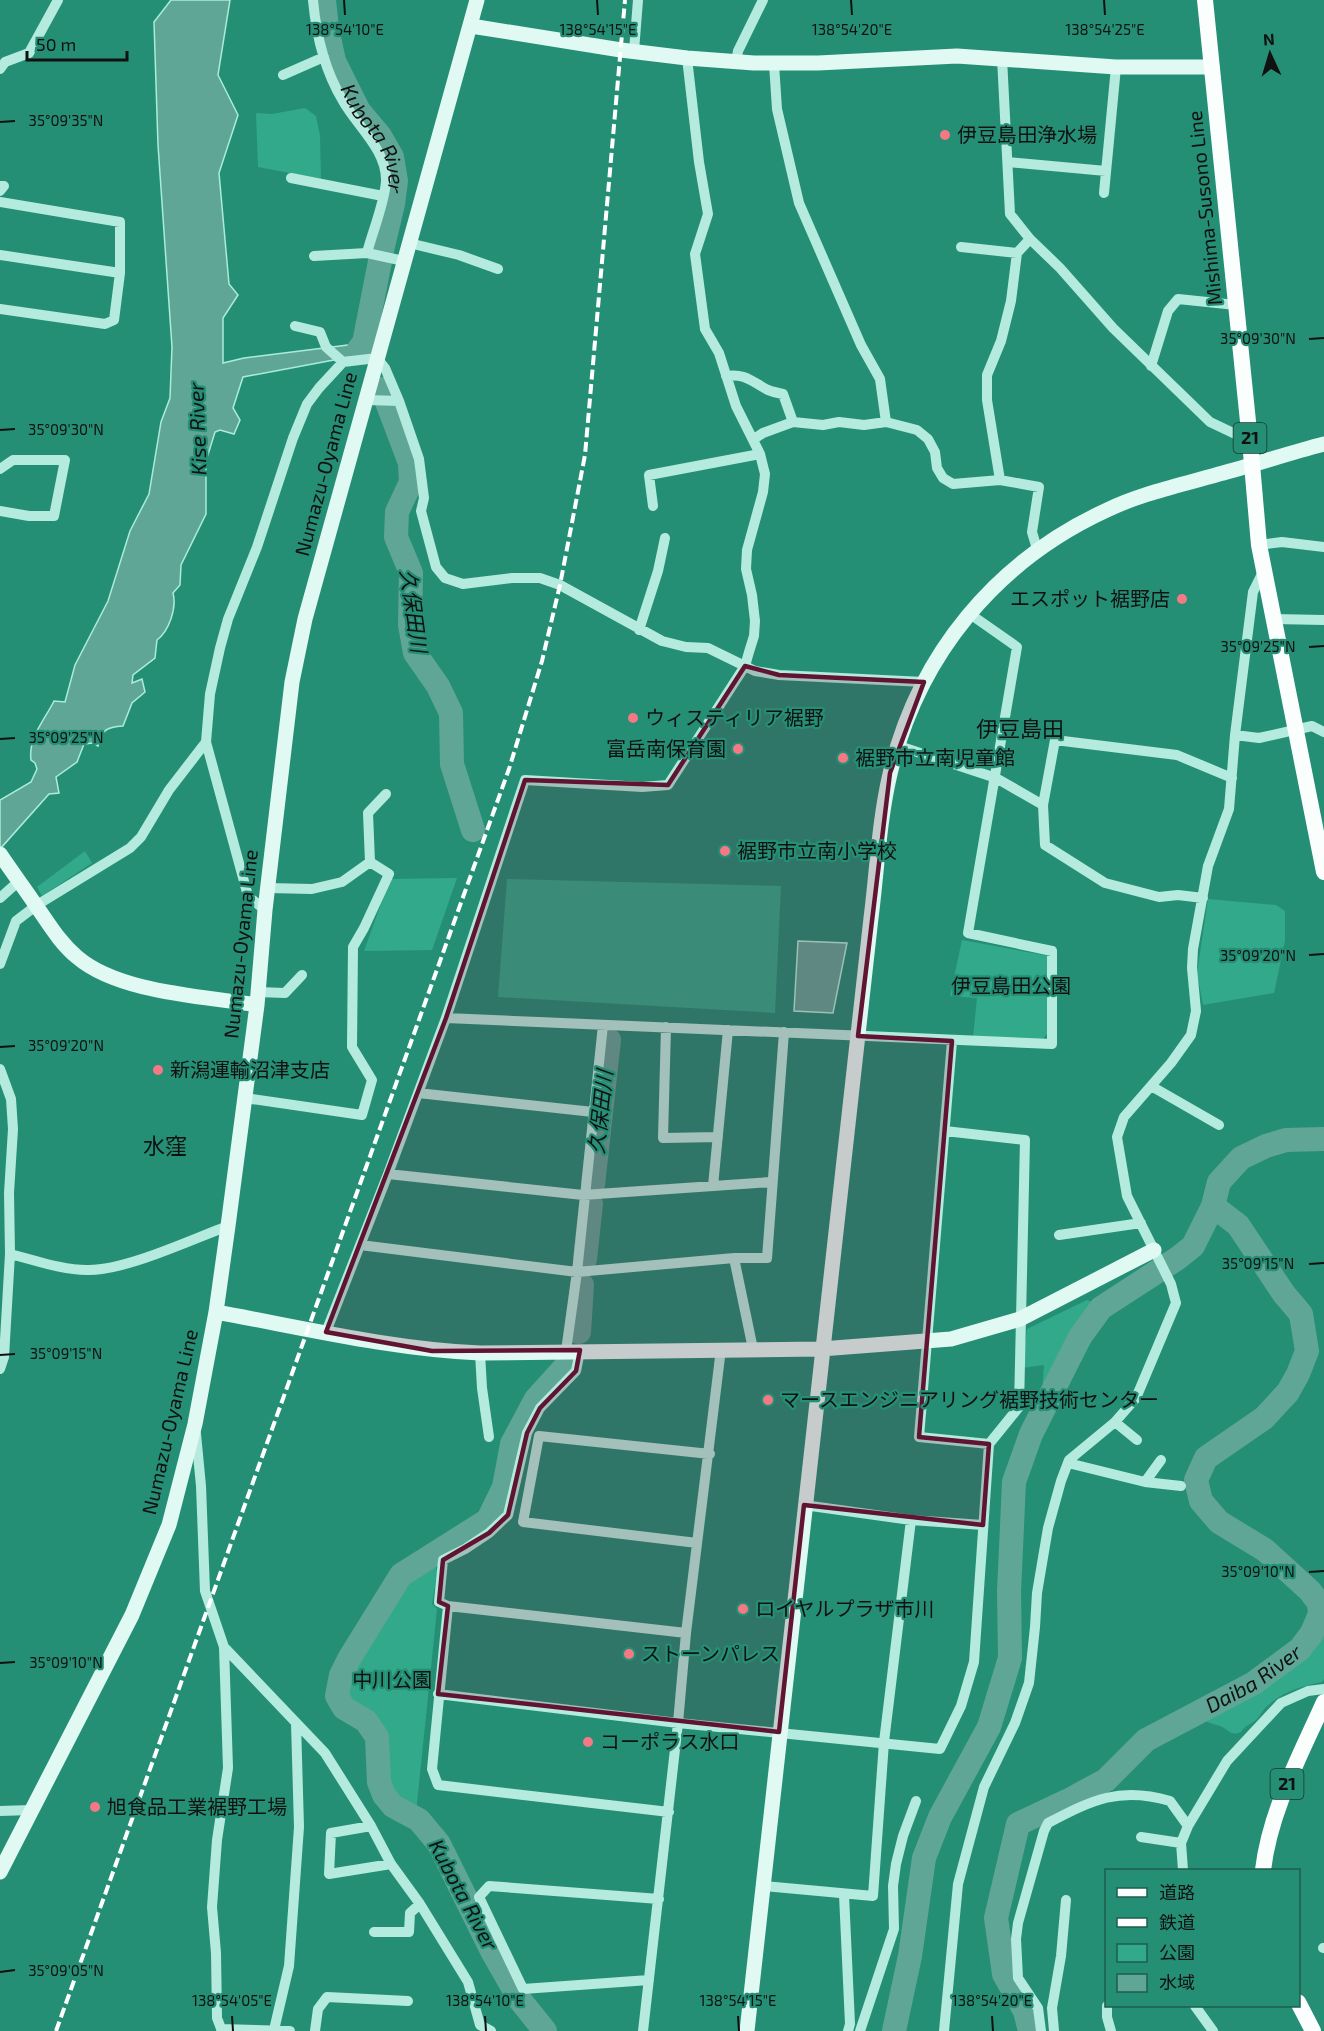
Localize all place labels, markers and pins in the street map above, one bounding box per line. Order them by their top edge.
place label: 伊豆島田浄水場 [957,122,1097,146]
marker: 伊豆島田浄水場 [938,128,952,142]
place label: エスポット裾野店 [1010,586,1170,610]
marker: エスポット裾野店 [1175,592,1189,606]
place label: ウィスティリア裾野 [645,705,824,729]
marker: ウィスティリア裾野 [626,711,640,725]
place label: 富岳南保育園 [606,736,726,760]
marker: 富岳南保育園 [731,742,745,756]
place label: 裾野市立南児童館 [855,745,1015,769]
marker: 裾野市立南児童館 [836,751,850,765]
place label: 裾野市立南小学校 [737,838,897,862]
marker: 裾野市立南小学校 [718,844,732,858]
place label: 新潟運輸沼津支店 [170,1057,330,1081]
marker: 新潟運輸沼津支店 [151,1063,165,1077]
place label: マースエンジニアリング裾野技術センター [780,1387,1159,1411]
marker: マースエンジニアリング裾野技術センター [761,1393,775,1407]
place label: ロイヤルプラザ市川 [755,1596,934,1620]
marker: ロイヤルプラザ市川 [736,1602,750,1616]
place label: ストーンパレス [641,1641,780,1665]
marker: ストーンパレス [622,1647,636,1661]
place label: コーポラス水口 [600,1729,740,1753]
marker: コーポラス水口 [581,1735,595,1749]
place label: 旭食品工業裾野工場 [107,1794,287,1818]
marker: 旭食品工業裾野工場 [88,1800,102,1814]

